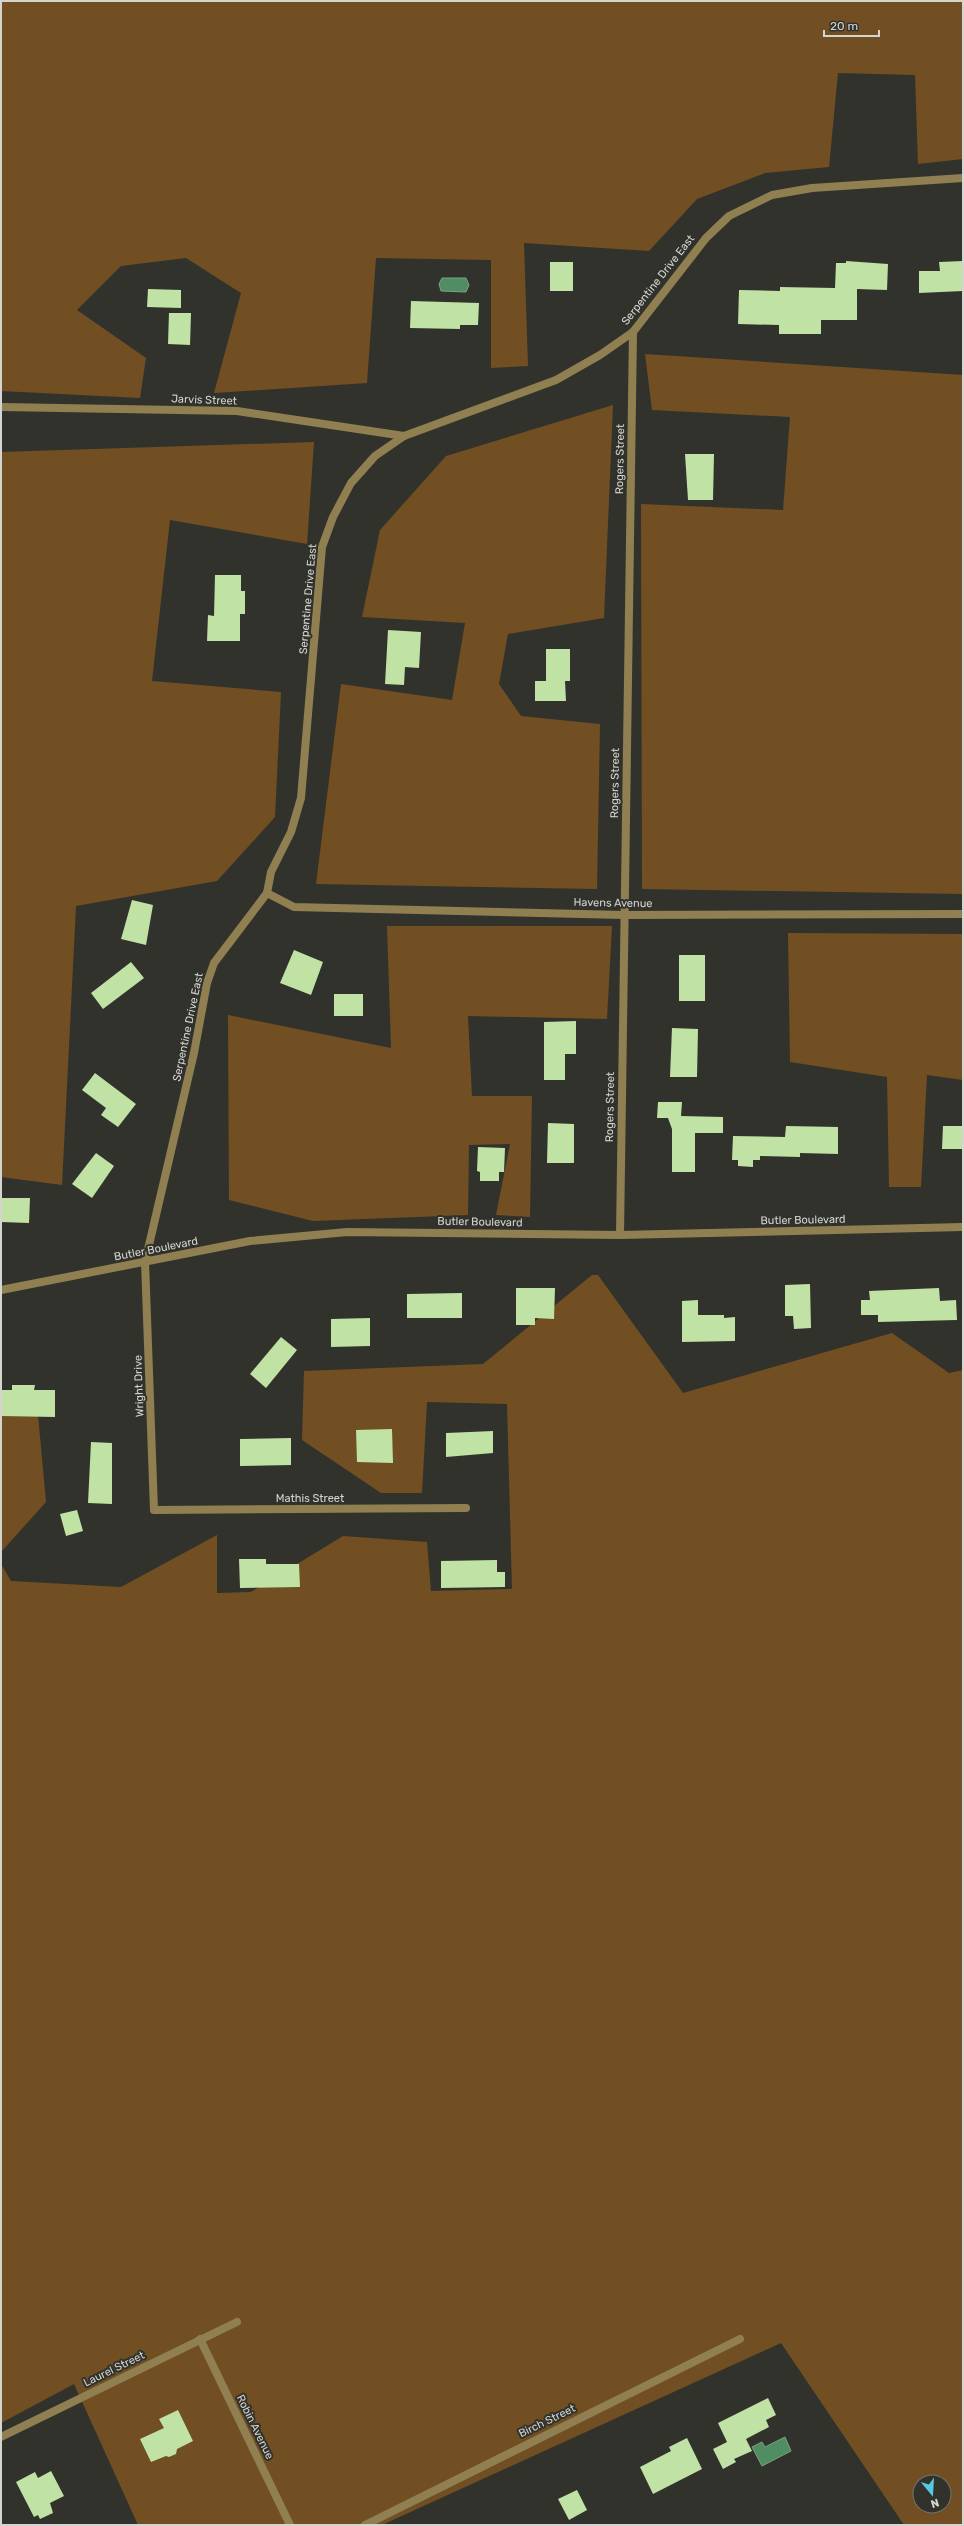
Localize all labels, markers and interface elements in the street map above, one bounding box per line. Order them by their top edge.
scale bar [824,12,879,38]
text: 20 m [830,19,858,33]
street label: Serpentine Drive East [619,232,698,328]
street label: Jarvis Street [171,392,238,408]
street label: Rogers Street [613,423,627,494]
street label: Serpentine Drive East [297,543,319,655]
street label: Rogers Street [608,747,622,818]
street label: Havens Avenue [573,896,653,910]
street label: Serpentine Drive East [170,971,206,1083]
street label: Rogers Street [603,1071,617,1142]
street label: Butler Boulevard [760,1213,846,1227]
street label: Butler Boulevard [437,1215,523,1229]
street label: Butler Boulevard [113,1234,199,1264]
street label: Wright Drive [131,1355,147,1417]
street label: Mathis Street [276,1492,345,1505]
street label: Laurel Street [81,2348,147,2389]
street label: Robin Avenue [234,2393,276,2461]
street label: Birch Street [517,2401,578,2440]
north arrow [912,2474,952,2514]
text: N [929,2496,941,2510]

